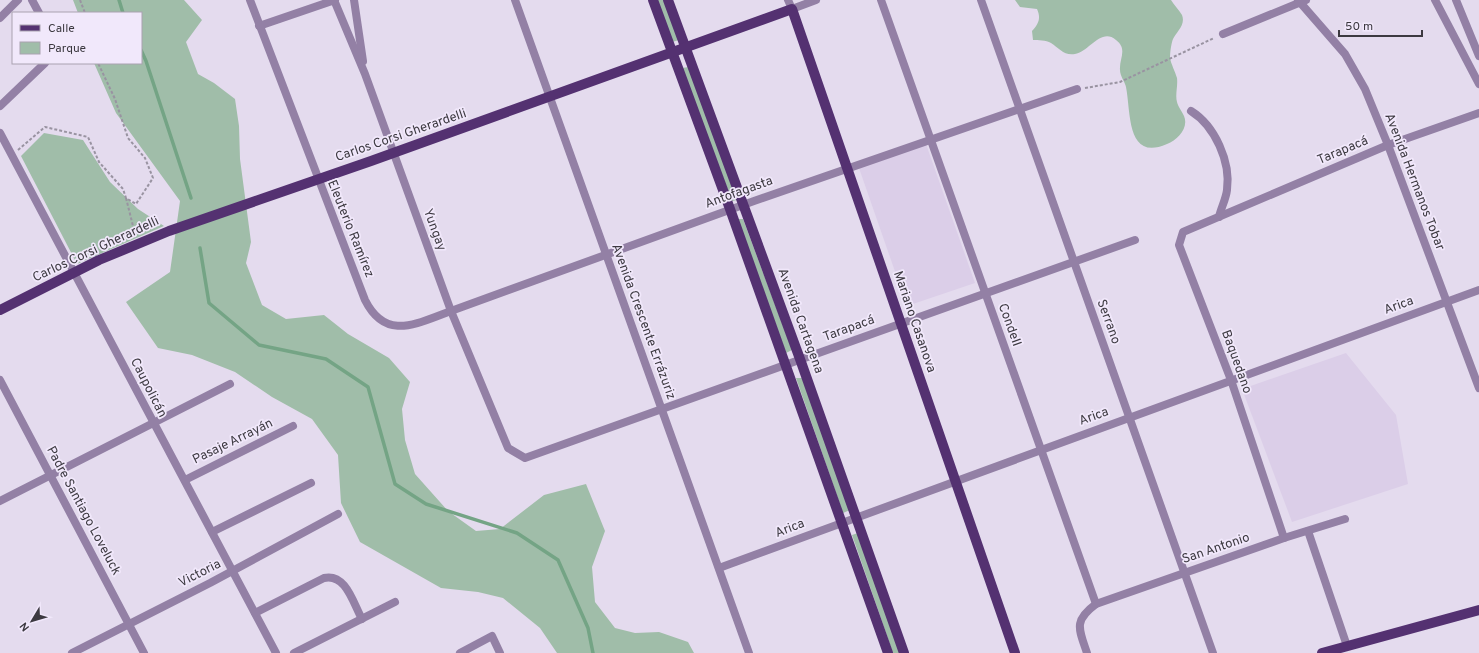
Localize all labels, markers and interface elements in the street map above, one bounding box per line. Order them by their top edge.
legend [12,12,142,64]
scale bar [1339,12,1422,38]
text: 50 m [1345,19,1373,35]
text: Calle [48,21,75,37]
text: Parque [48,41,86,57]
street label: Carlos Corsi Gherardelli [333,106,469,166]
street label: Avenida Hermanos Tobar [1380,111,1448,253]
street label: Tarapacá [1315,133,1371,169]
street label: Antofagasta [703,173,775,213]
street label: Eleuterio Ramírez [323,178,377,280]
street label: Yungay [419,207,449,253]
street label: Carlos Corsi Gherardelli [30,214,162,286]
street label: Avenida Crescente Errázuriz [607,242,679,402]
street label: Avenida Cartagena [774,266,826,376]
street label: Mariano Casanova [889,269,939,375]
street label: Arica [1382,293,1416,319]
street label: Serrano [1093,298,1123,346]
street label: Condell [994,301,1024,349]
street label: Tarapacá [821,312,877,346]
street label: Baquedano [1217,328,1255,396]
street label: Caupolicán [126,355,170,421]
street label: Arica [1077,404,1111,430]
street label: Pasaje Arrayán [190,416,276,468]
street label: Padre Santiago Loveluck [42,444,124,578]
street label: Arica [773,516,807,542]
street label: San Antonio [1180,530,1252,568]
street label: Victoria [176,557,224,591]
north arrow [12,601,52,641]
text: N [17,619,33,634]

